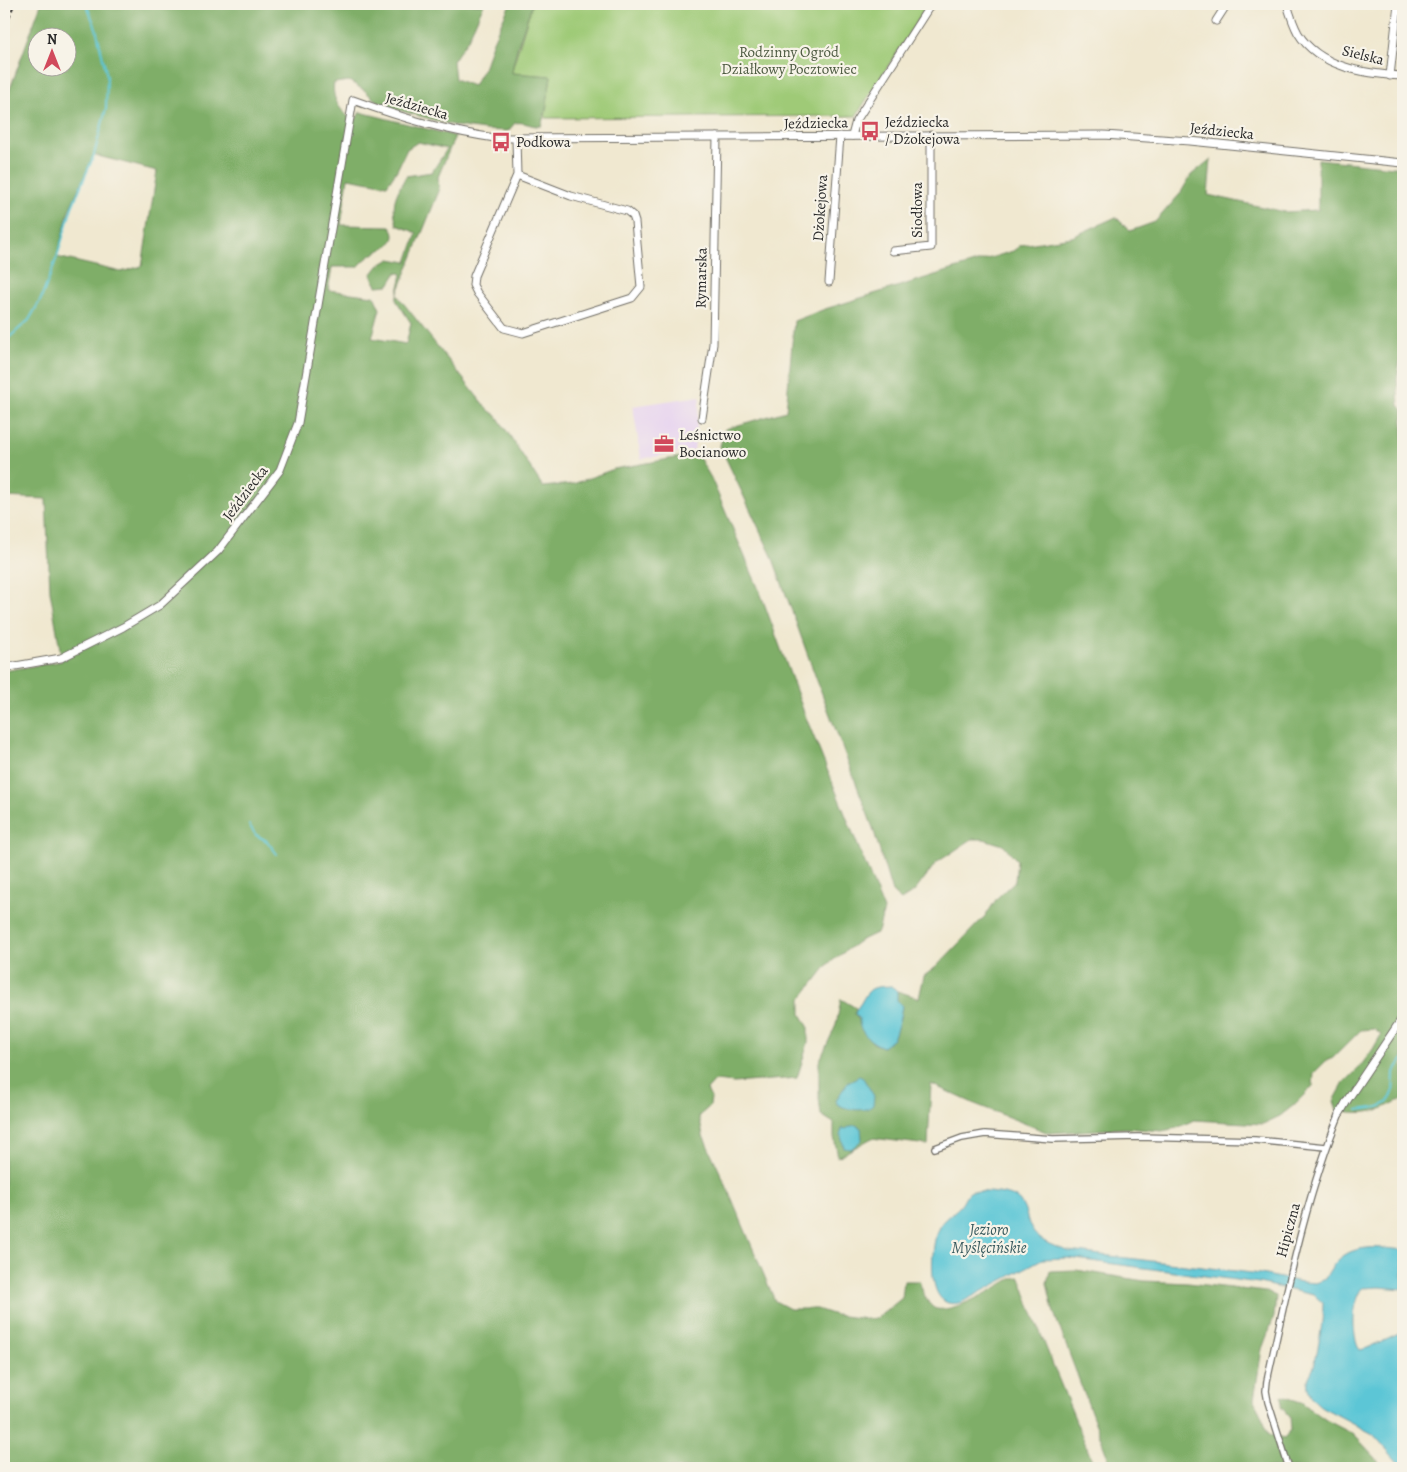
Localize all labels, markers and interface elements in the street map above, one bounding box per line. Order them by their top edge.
north arrow [28,28,78,78]
text: N [47,30,57,49]
street label: Sielska [1340,40,1386,70]
park label: Rodzinny Ogród Działkowy Pocztowiec [721,42,857,79]
street label: Jeździecka [383,88,451,124]
street label: Jeździecka [784,112,848,134]
place label: Jeździecka / Dżokejowa [885,112,960,149]
street label: Jeździecka [1189,118,1255,144]
bus stop icon: Jeździecka / Dżokejowa [859,120,881,142]
bus stop icon: Podkowa [490,131,512,153]
place label: Podkowa [516,132,571,152]
street label: Dżokejowa [808,174,832,242]
street label: Siodłowa [907,182,927,238]
street label: Rymarska [690,247,712,309]
place label: Leśnictwo Bocianowo [679,425,746,462]
office icon: Leśnictwo Bocianowo [653,433,675,455]
street label: Jeździecka [218,461,272,525]
street label: Hipiczna [1271,1200,1305,1260]
water label: Jezioro Myślęcińskie [951,1219,1027,1259]

